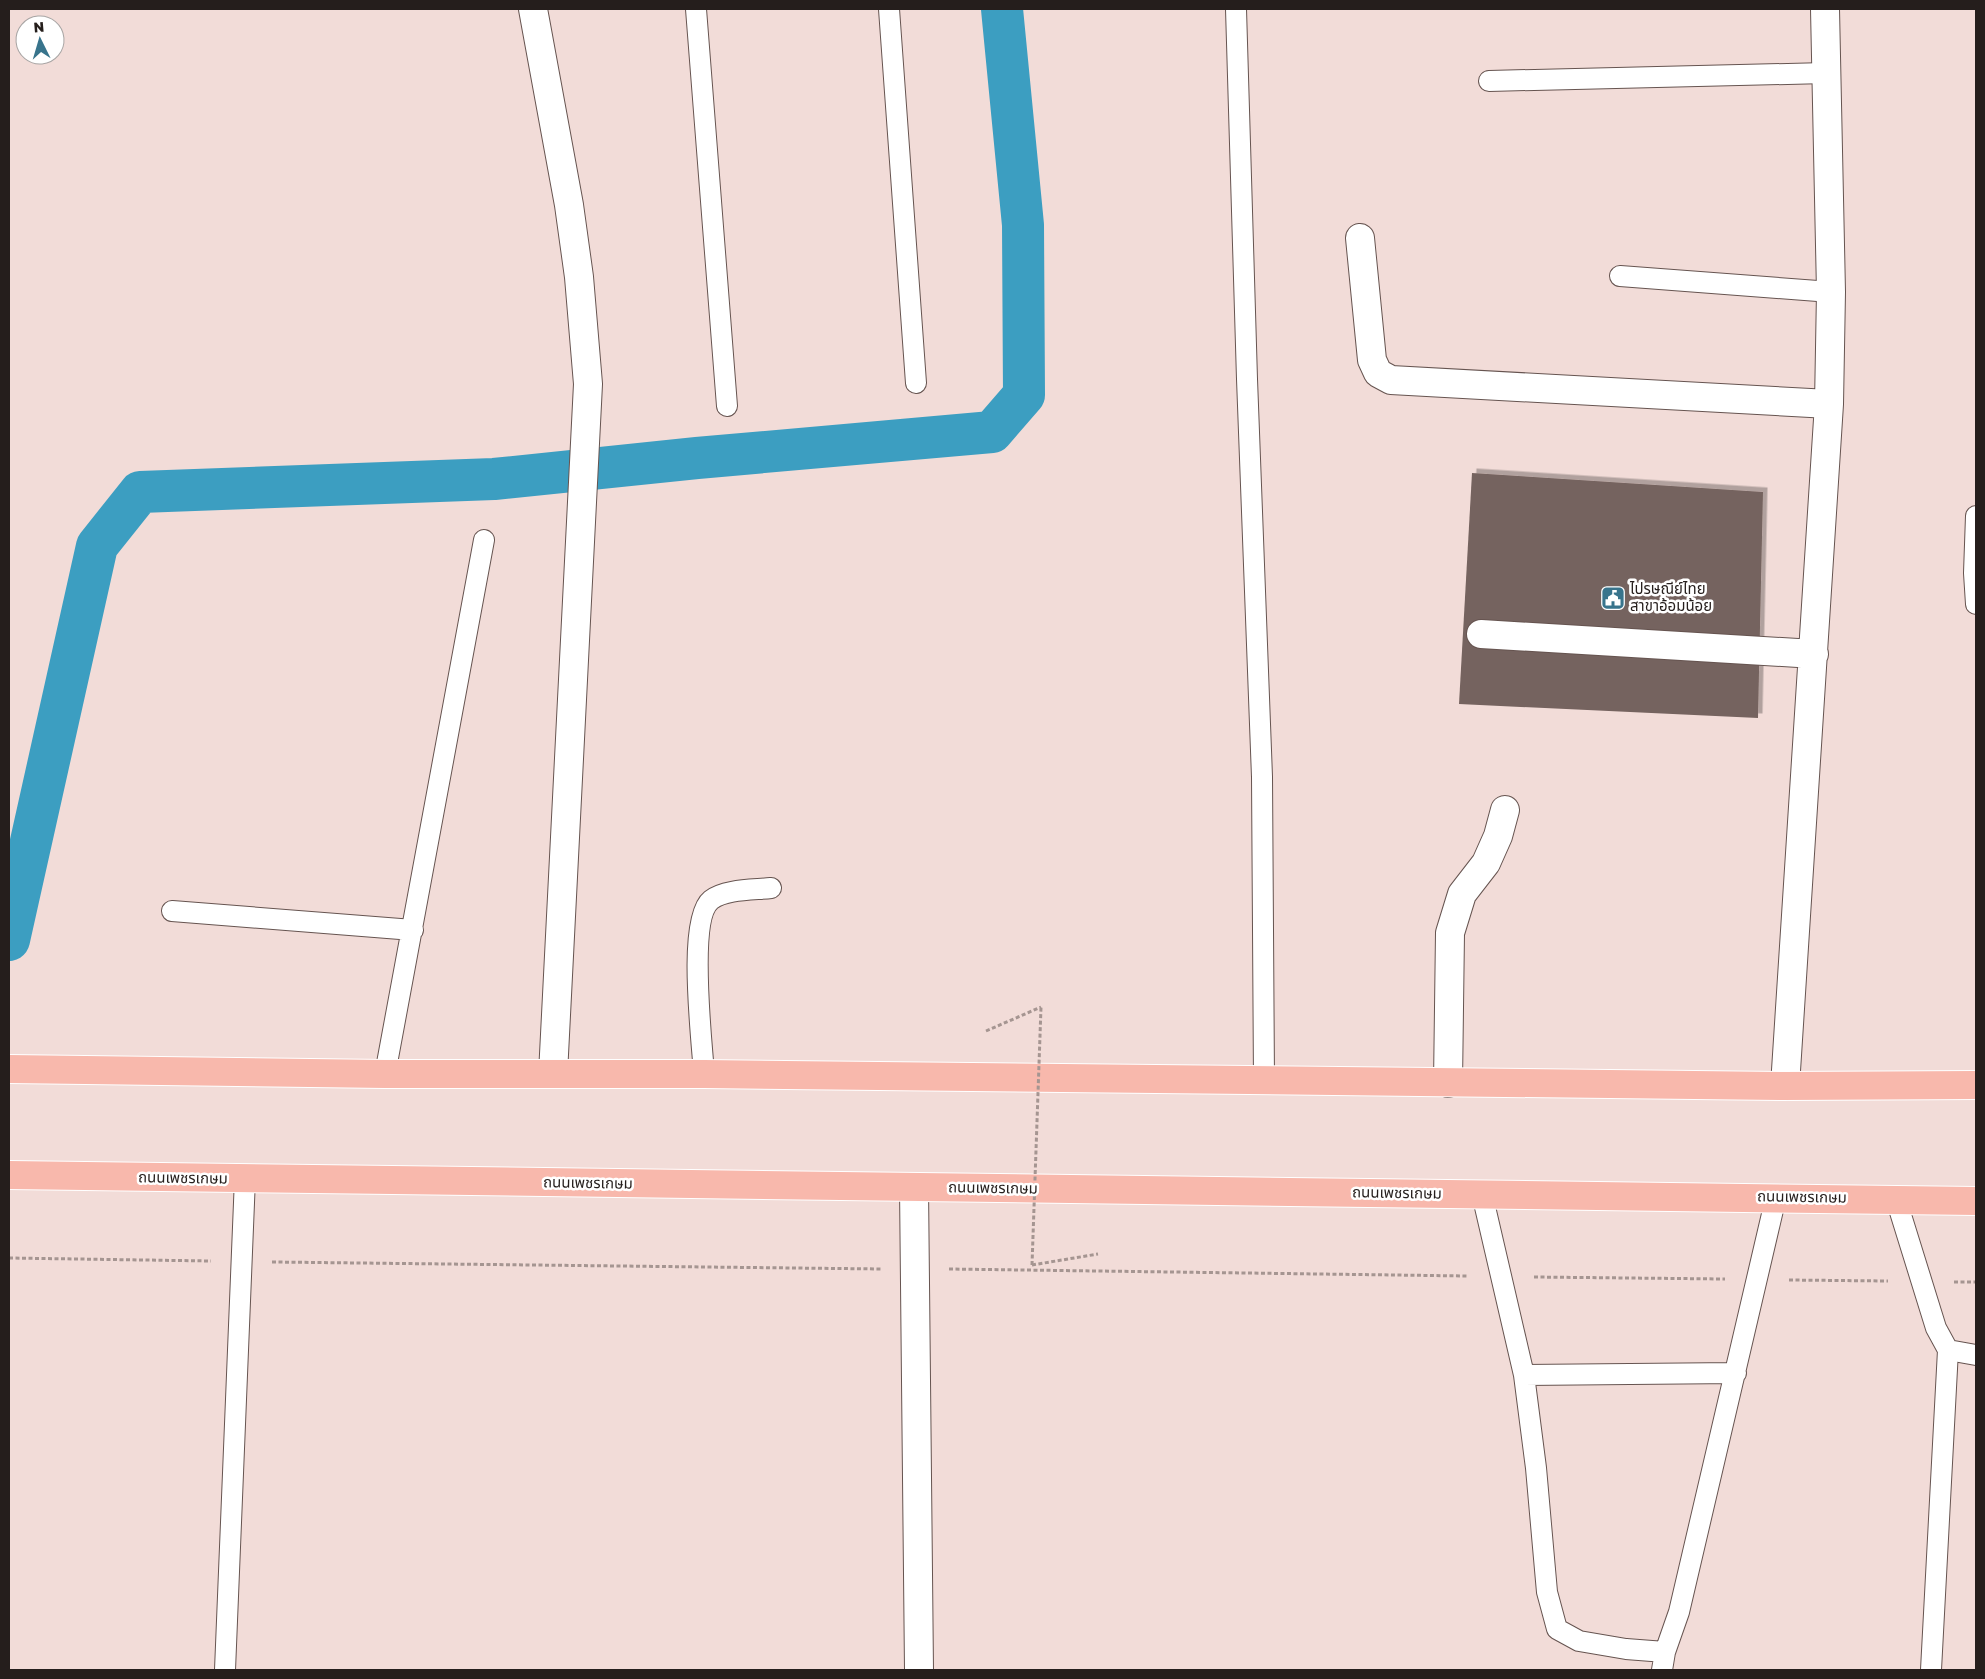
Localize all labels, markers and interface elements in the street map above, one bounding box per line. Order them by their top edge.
north arrow [15,15,65,65]
text: N [33,18,45,35]
place label: ไปรษณีย์ไทย สาขาอ้อมน้อย [1629,579,1712,614]
public building icon: ไปรษณีย์ไทย สาขาอ้อมน้อย [1600,585,1626,611]
street label: ถนนเพชรเกษม [138,1167,228,1187]
street label: ถนนเพชรเกษม [543,1172,633,1192]
street label: ถนนเพชรเกษม [948,1177,1038,1197]
street label: ถนนเพชรเกษม [1352,1182,1442,1202]
street label: ถนนเพชรเกษม [1757,1186,1847,1206]

